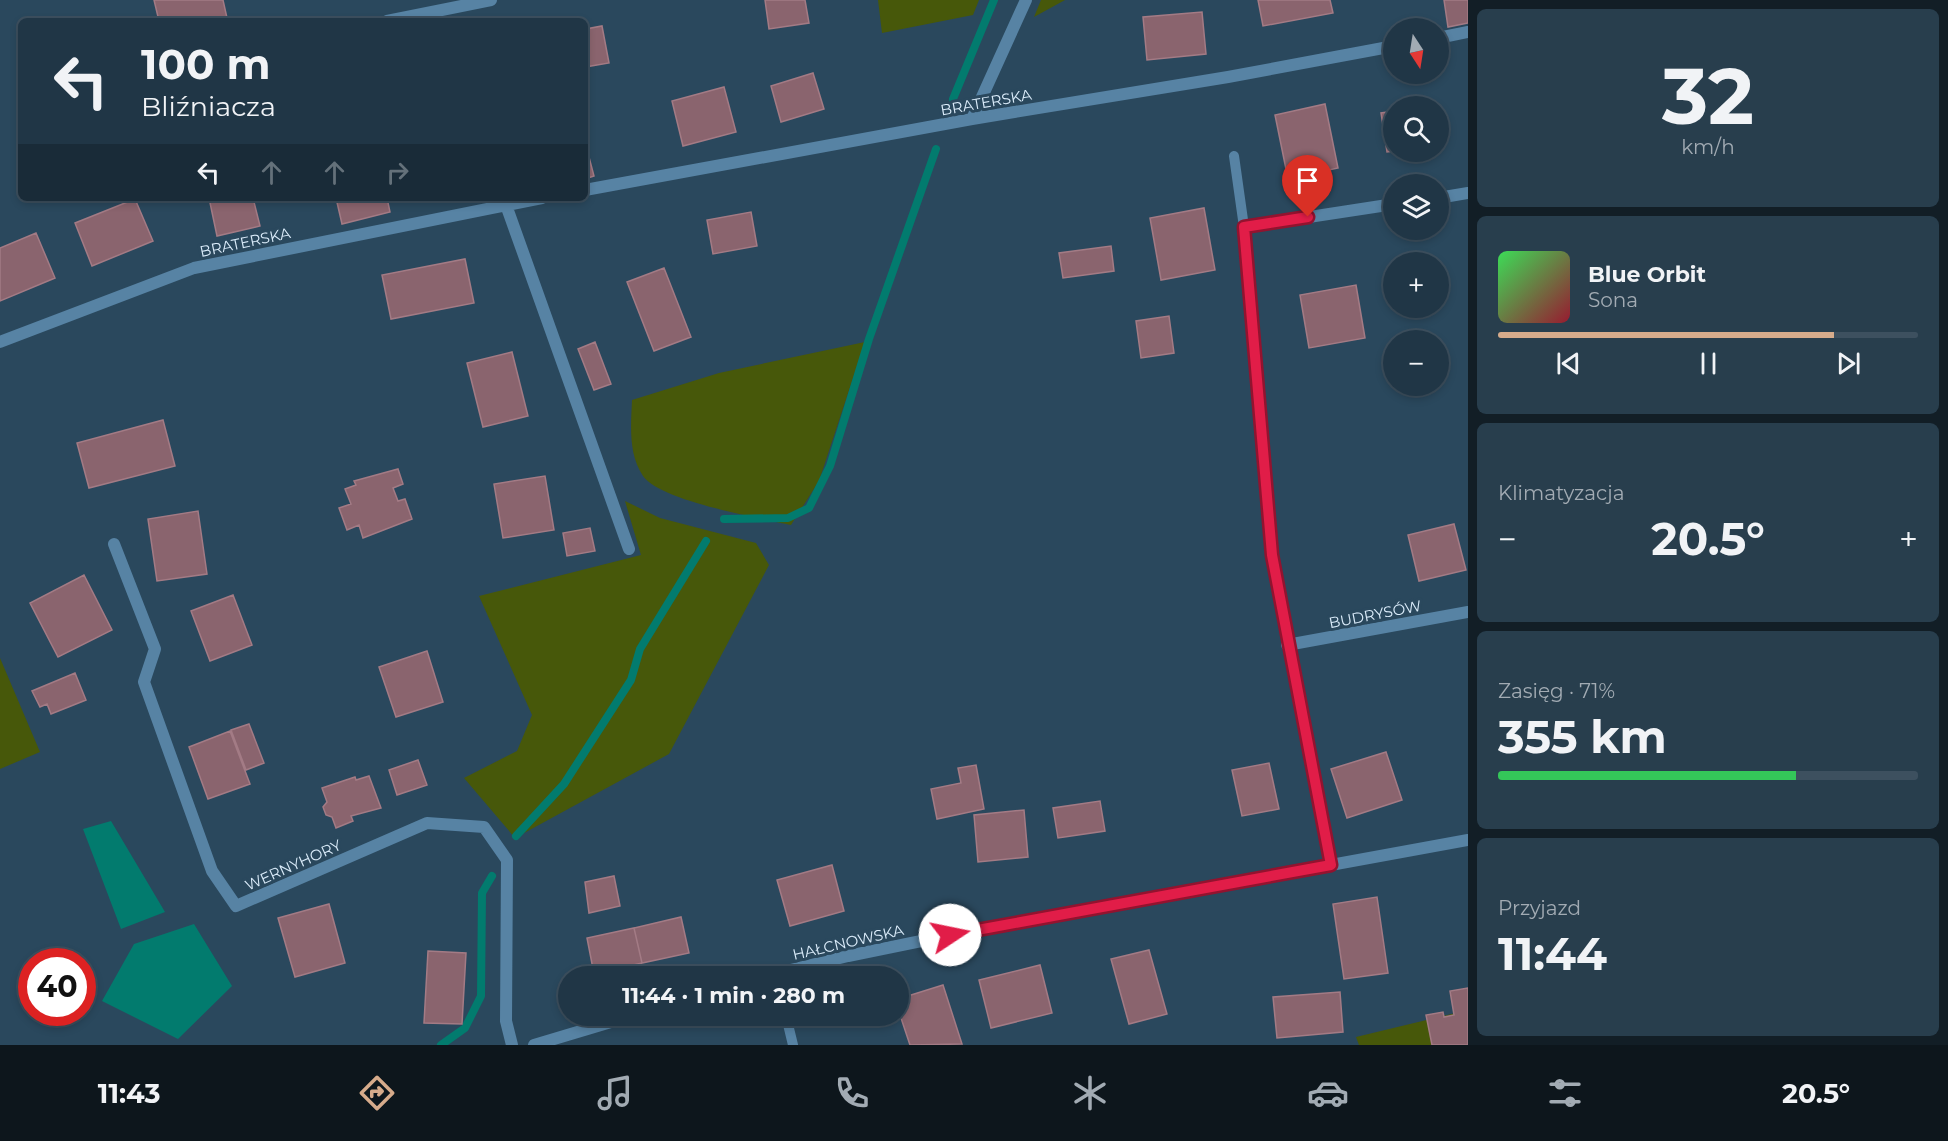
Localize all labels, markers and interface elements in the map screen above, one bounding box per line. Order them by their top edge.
north arrow [1383,18,1449,84]
map controls [1383,18,1449,396]
text: 100 m [141,38,270,90]
icon: left [42,42,120,120]
text: 32 [1662,48,1754,144]
street label: BRATERSKA [939,85,1033,119]
text: Bliźniacza [141,90,276,123]
button: search [1383,96,1449,162]
text: km/h [1681,135,1735,159]
pin [1282,155,1333,217]
icon: left [192,156,225,189]
icon: ahead [255,156,288,189]
icon: ahead [318,156,351,189]
icon: right [381,156,414,189]
icon: arrive [1291,164,1324,197]
button: layers [1383,174,1449,240]
street label: BRATERSKA [198,223,292,261]
button: + [1383,252,1449,318]
text: Blue Orbit [1588,261,1706,288]
text: Sona [1588,288,1638,312]
button: − [1383,330,1449,396]
icon: previous [1552,347,1585,380]
icon: pause [1692,347,1725,380]
icon: next [1832,347,1865,380]
text: Klimatyzacja [1498,481,1625,505]
text: 20.5° [1651,511,1765,566]
text: − [1498,519,1517,559]
text: + [1899,519,1918,559]
street label: BUDRYSÓW [1327,596,1423,632]
text: Zasięg · 71% [1498,679,1615,703]
text: 355 km [1498,709,1667,764]
street label: WERNYHORY [242,835,345,895]
text: Przyjazd [1498,896,1581,920]
position arrow [918,903,982,967]
street label: HAŁCNOWSKA [791,920,906,964]
text: 11:44 [1498,926,1607,981]
speed limit sign: 40 [18,948,96,1026]
text: 11:44 · 1 min · 280 m [622,982,845,1009]
icon: directions [356,1072,398,1114]
icon: music [594,1072,636,1114]
icon: phone [831,1072,873,1114]
icon: climate [1069,1072,1111,1114]
icon: car [1307,1072,1349,1114]
icon: filters [1544,1072,1586,1114]
text: 11:43 [98,1077,160,1110]
text: 20.5° [1782,1077,1850,1110]

